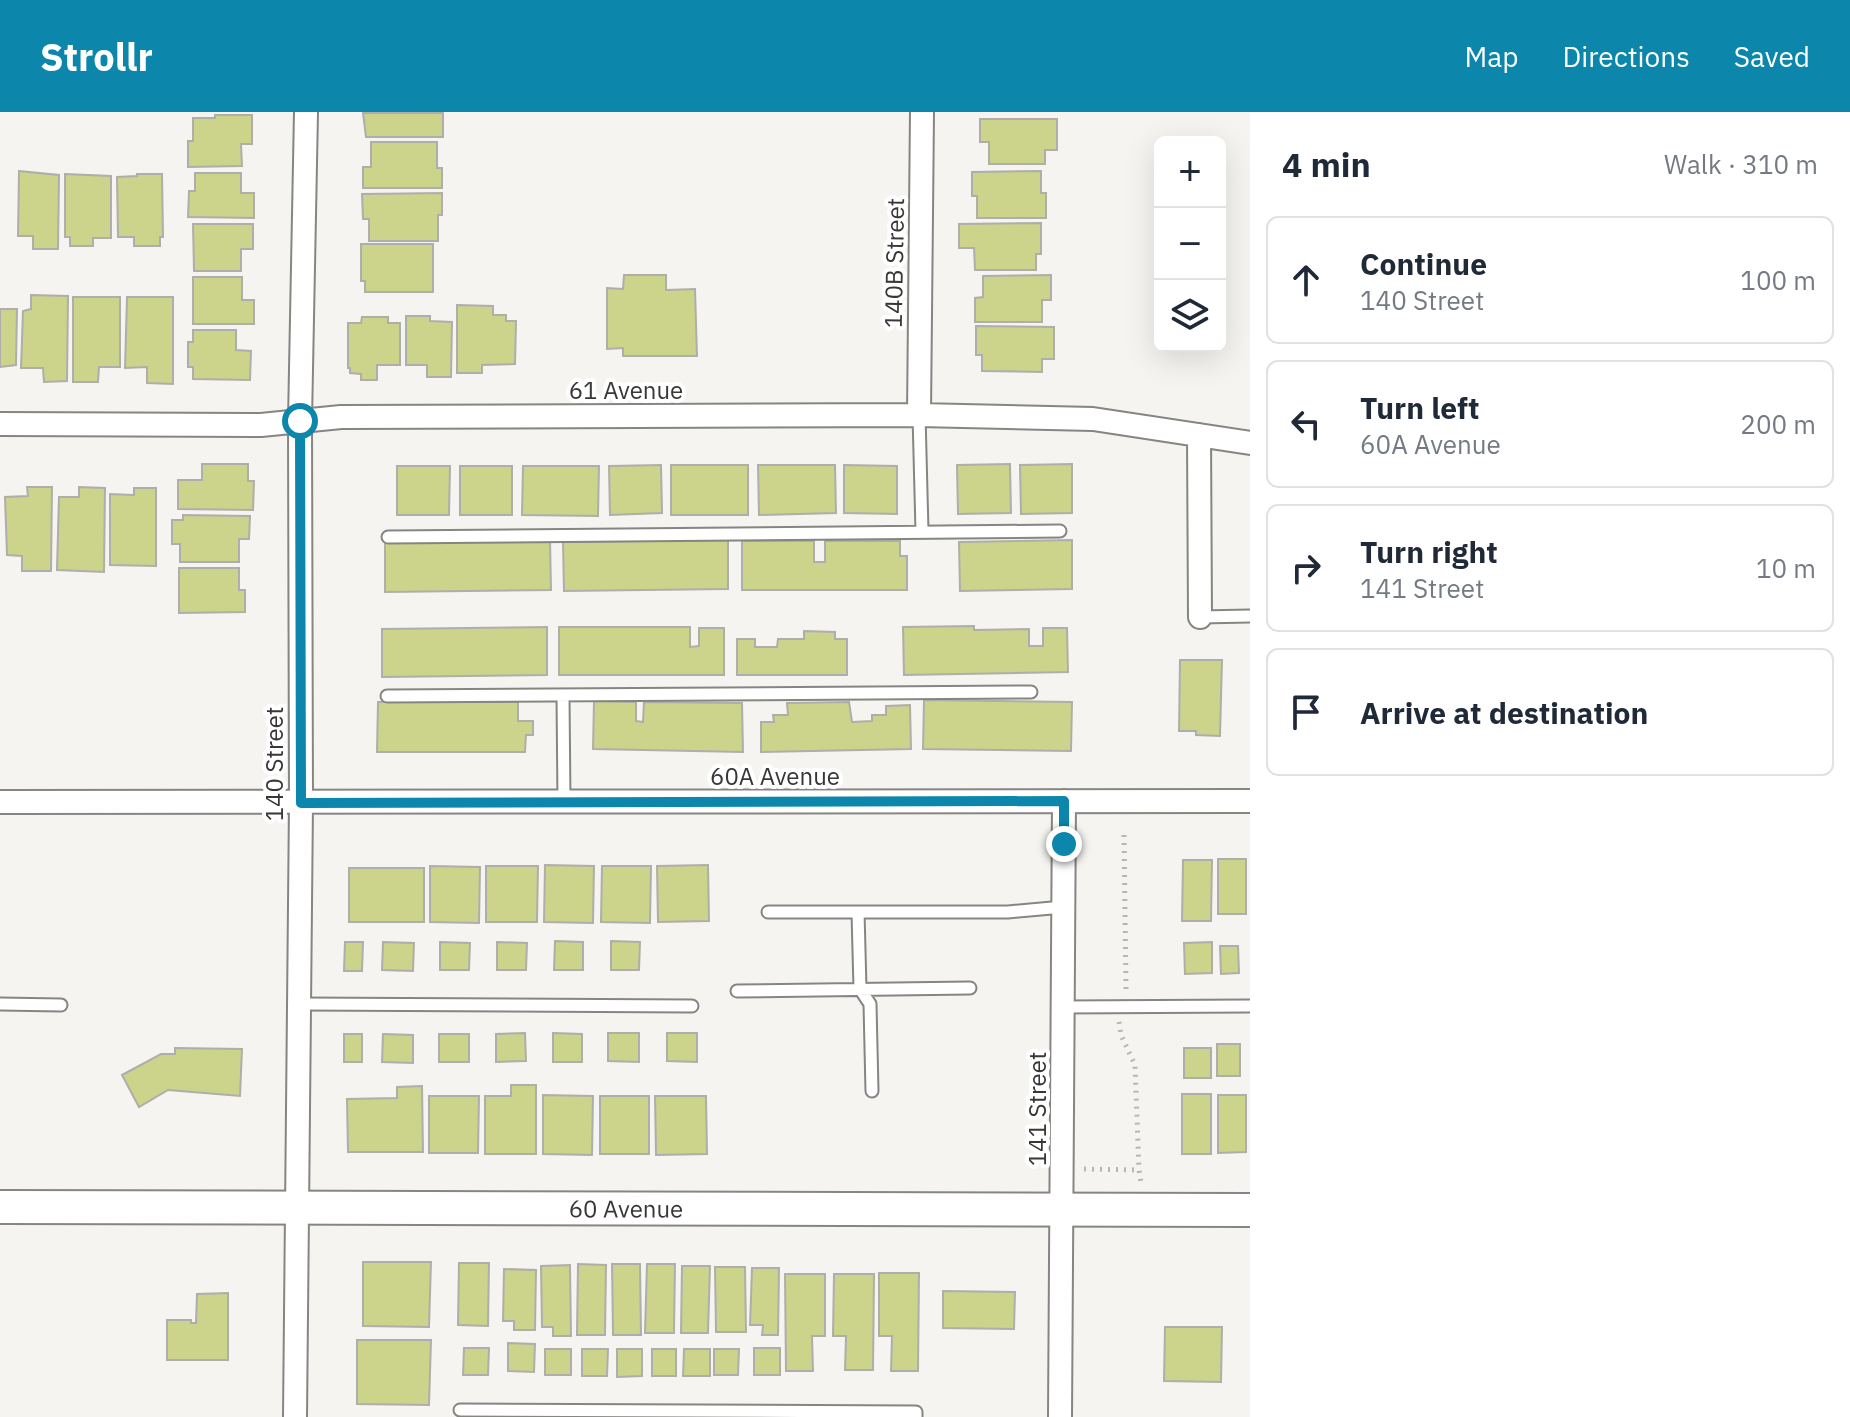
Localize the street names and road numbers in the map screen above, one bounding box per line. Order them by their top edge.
street label: 140B Street [877,198,911,328]
street label: 61 Avenue [569,374,683,406]
street label: 140 Street [258,707,290,821]
street label: 60A Avenue [710,760,840,792]
street label: 141 Street [1021,1052,1053,1166]
street label: 60 Avenue [569,1192,683,1225]

